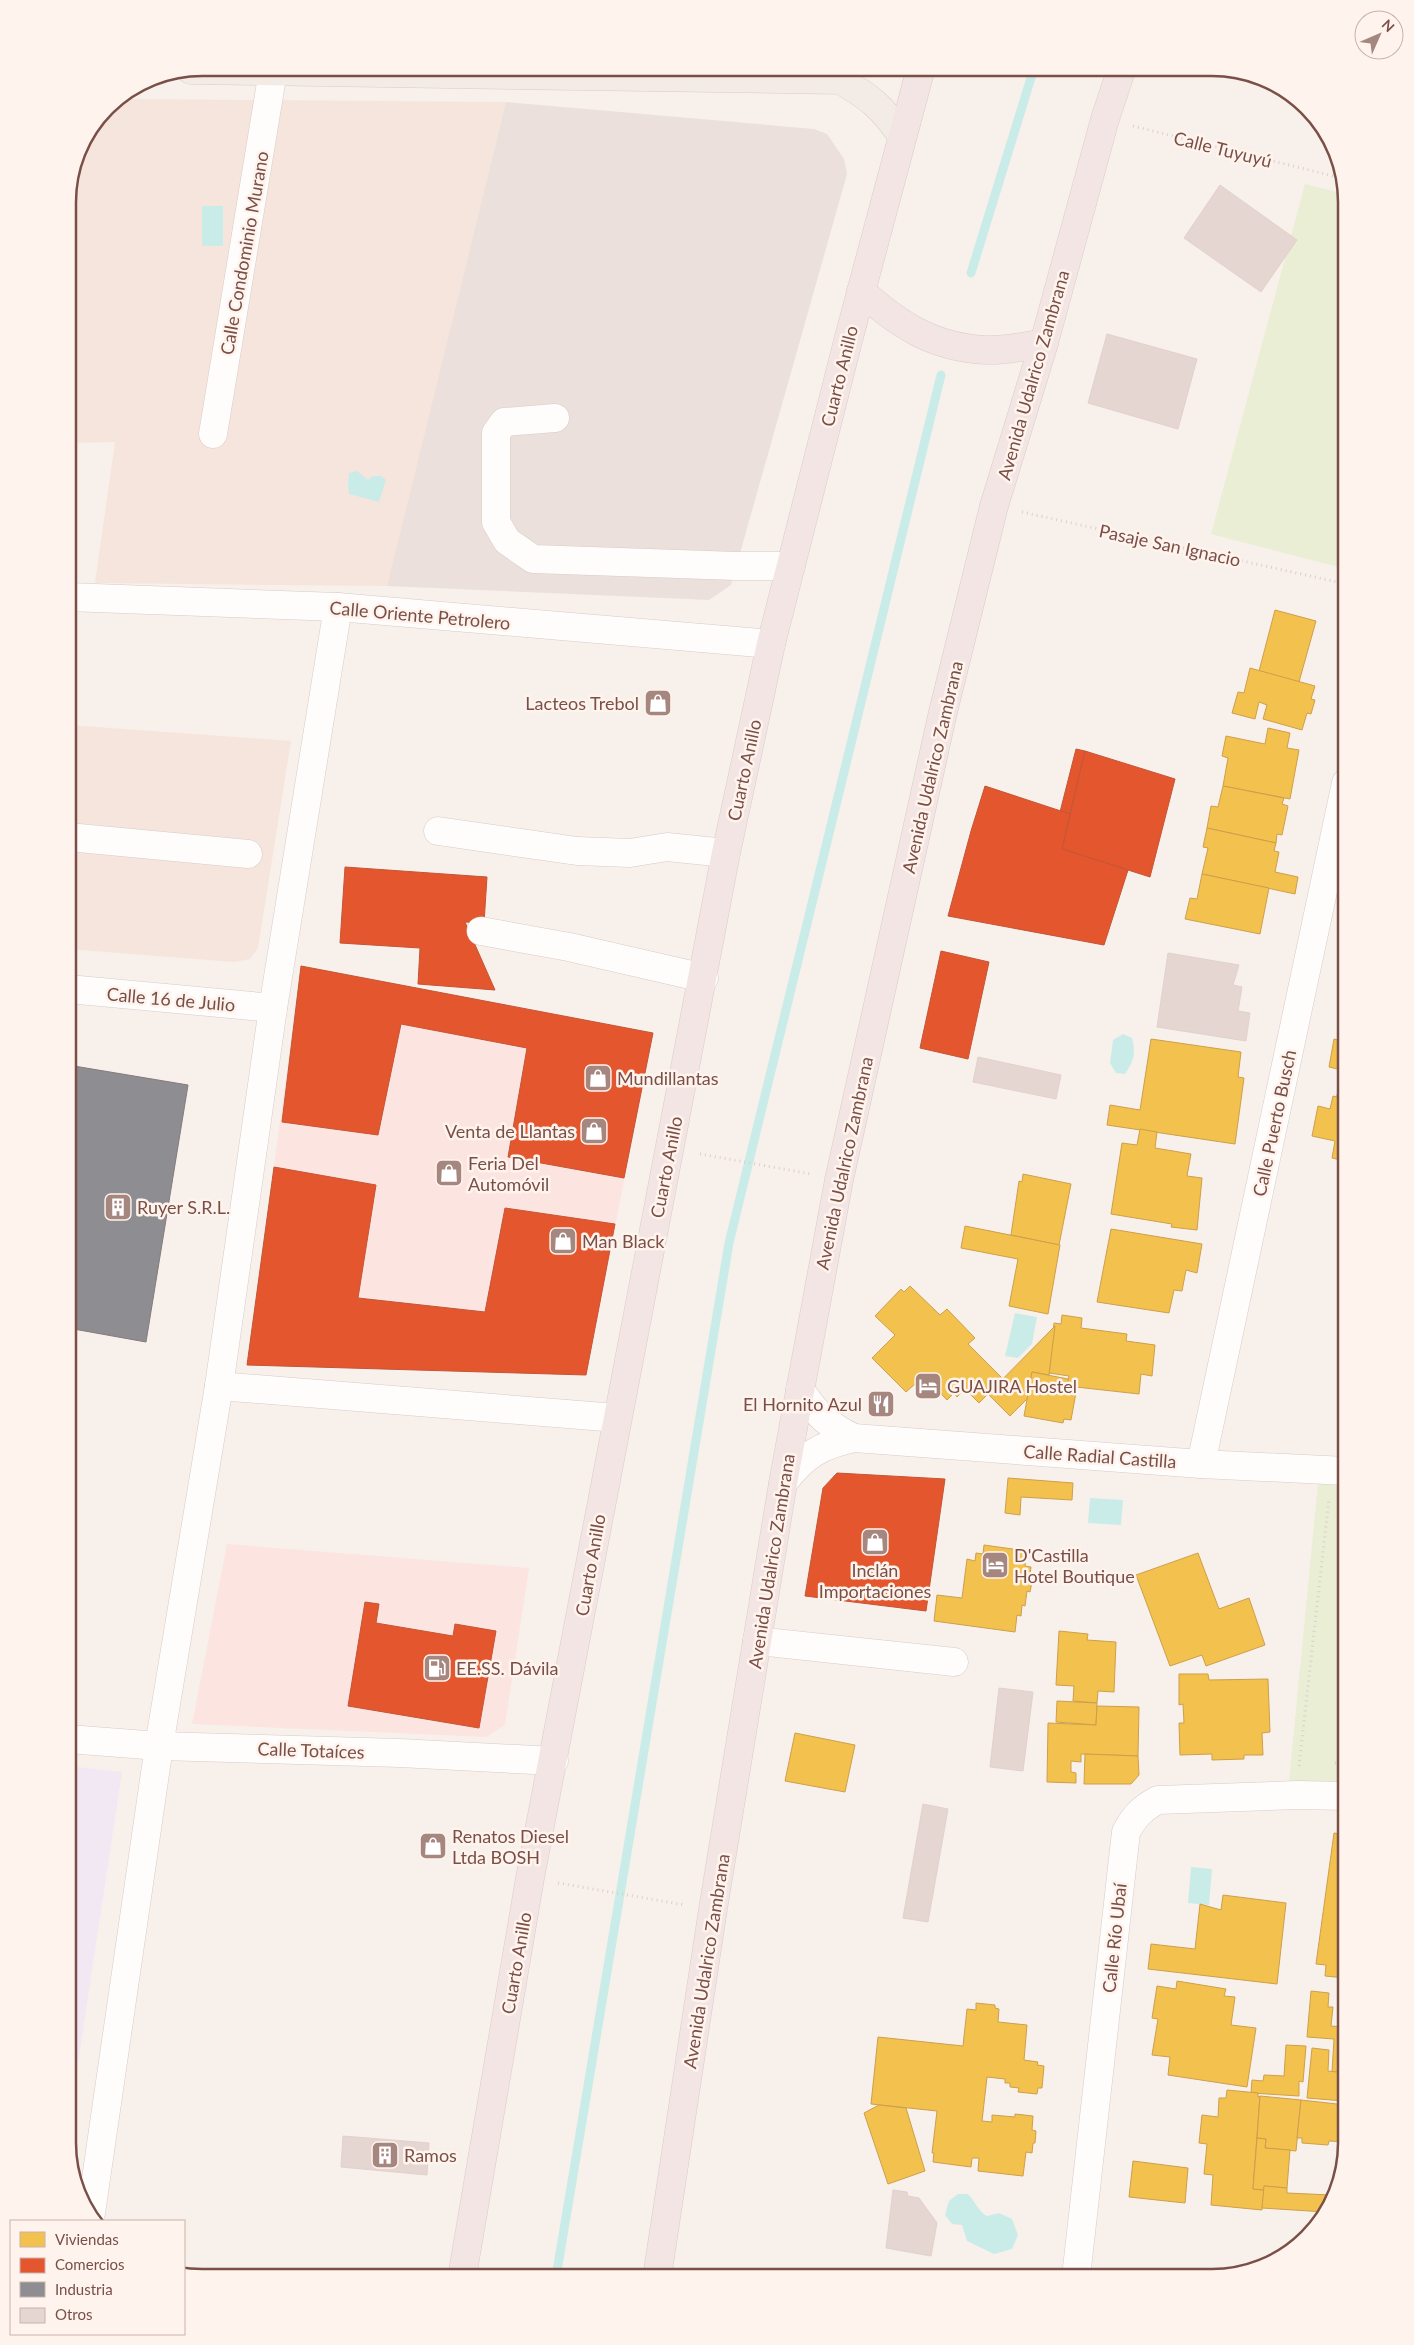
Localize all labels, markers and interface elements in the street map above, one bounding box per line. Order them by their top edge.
north arrow [1354,10,1404,60]
text: N [1379,16,1398,35]
street label: Calle Tuyuyú [1172,126,1274,172]
street label: Calle Condominio Murano [215,149,273,357]
street label: Avenida Udalrico Zambrana [992,268,1074,482]
street label: Cuarto Anillo [816,323,862,429]
street label: Pasaje San Ignacio [1097,519,1243,571]
street label: Calle Oriente Petrolero [329,596,511,634]
street label: Avenida Udalrico Zambrana [897,659,967,875]
shop icon: Lacteos Trebol [643,688,673,718]
place label: Lacteos Trebol [525,692,639,714]
street label: Cuarto Anillo [723,717,765,823]
street label: Calle 16 de Julio [106,982,236,1016]
street label: Calle Puerto Busch [1248,1048,1300,1198]
street label: Avenida Udalrico Zambrana [811,1054,877,1272]
shop icon: Mundillantas [583,1063,613,1093]
place label: Mundillantas [617,1067,719,1089]
street label: Cuarto Anillo [645,1114,687,1220]
shop icon: Venta de Llantas [579,1116,609,1146]
place label: Venta de Llantas [445,1120,575,1142]
place label: Feria Del Automóvil [468,1152,549,1195]
shop icon: Feria Del Automóvil [434,1158,464,1188]
building icon: Ruyer S.R.L. [103,1192,133,1222]
place label: Ruyer S.R.L. [137,1196,230,1218]
shop icon: Man Black [548,1226,578,1256]
place label: Man Black [582,1230,665,1252]
hotel icon: GUAJIRA Hostel [913,1371,943,1401]
place label: GUAJIRA Hostel [947,1375,1077,1397]
restaurant icon: El Hornito Azul [866,1389,896,1419]
place label: El Hornito Azul [743,1393,862,1415]
street label: Calle Radial Castilla [1023,1440,1177,1472]
street label: Avenida Udalrico Zambrana [743,1452,799,1670]
street label: Cuarto Anillo [570,1512,610,1618]
shop icon: Inclán Importaciones [860,1527,890,1557]
place label: D'Castilla Hotel Boutique [1014,1544,1135,1587]
hotel icon: D'Castilla Hotel Boutique [980,1550,1010,1580]
place label: Inclán Importaciones [819,1559,931,1602]
fuel station icon: EE.SS. Dávila [422,1653,452,1683]
place label: EE.SS. Dávila [456,1657,558,1679]
street label: Calle Totaíces [257,1737,365,1763]
place label: Renatos Diesel Ltda BOSH [452,1825,569,1868]
shop icon: Renatos Diesel Ltda BOSH [418,1831,448,1861]
street label: Avenida Udalrico Zambrana [678,1852,734,2070]
street label: Calle Río Ubaí [1097,1881,1131,1994]
street label: Cuarto Anillo [496,1910,536,2016]
building icon: Ramos [370,2140,400,2170]
place label: Ramos [404,2144,457,2166]
legend [10,2220,185,2335]
text: Viviendas [55,2230,119,2248]
text: Comercios [55,2255,125,2273]
text: Industria [55,2280,113,2298]
text: Otros [55,2305,93,2323]

